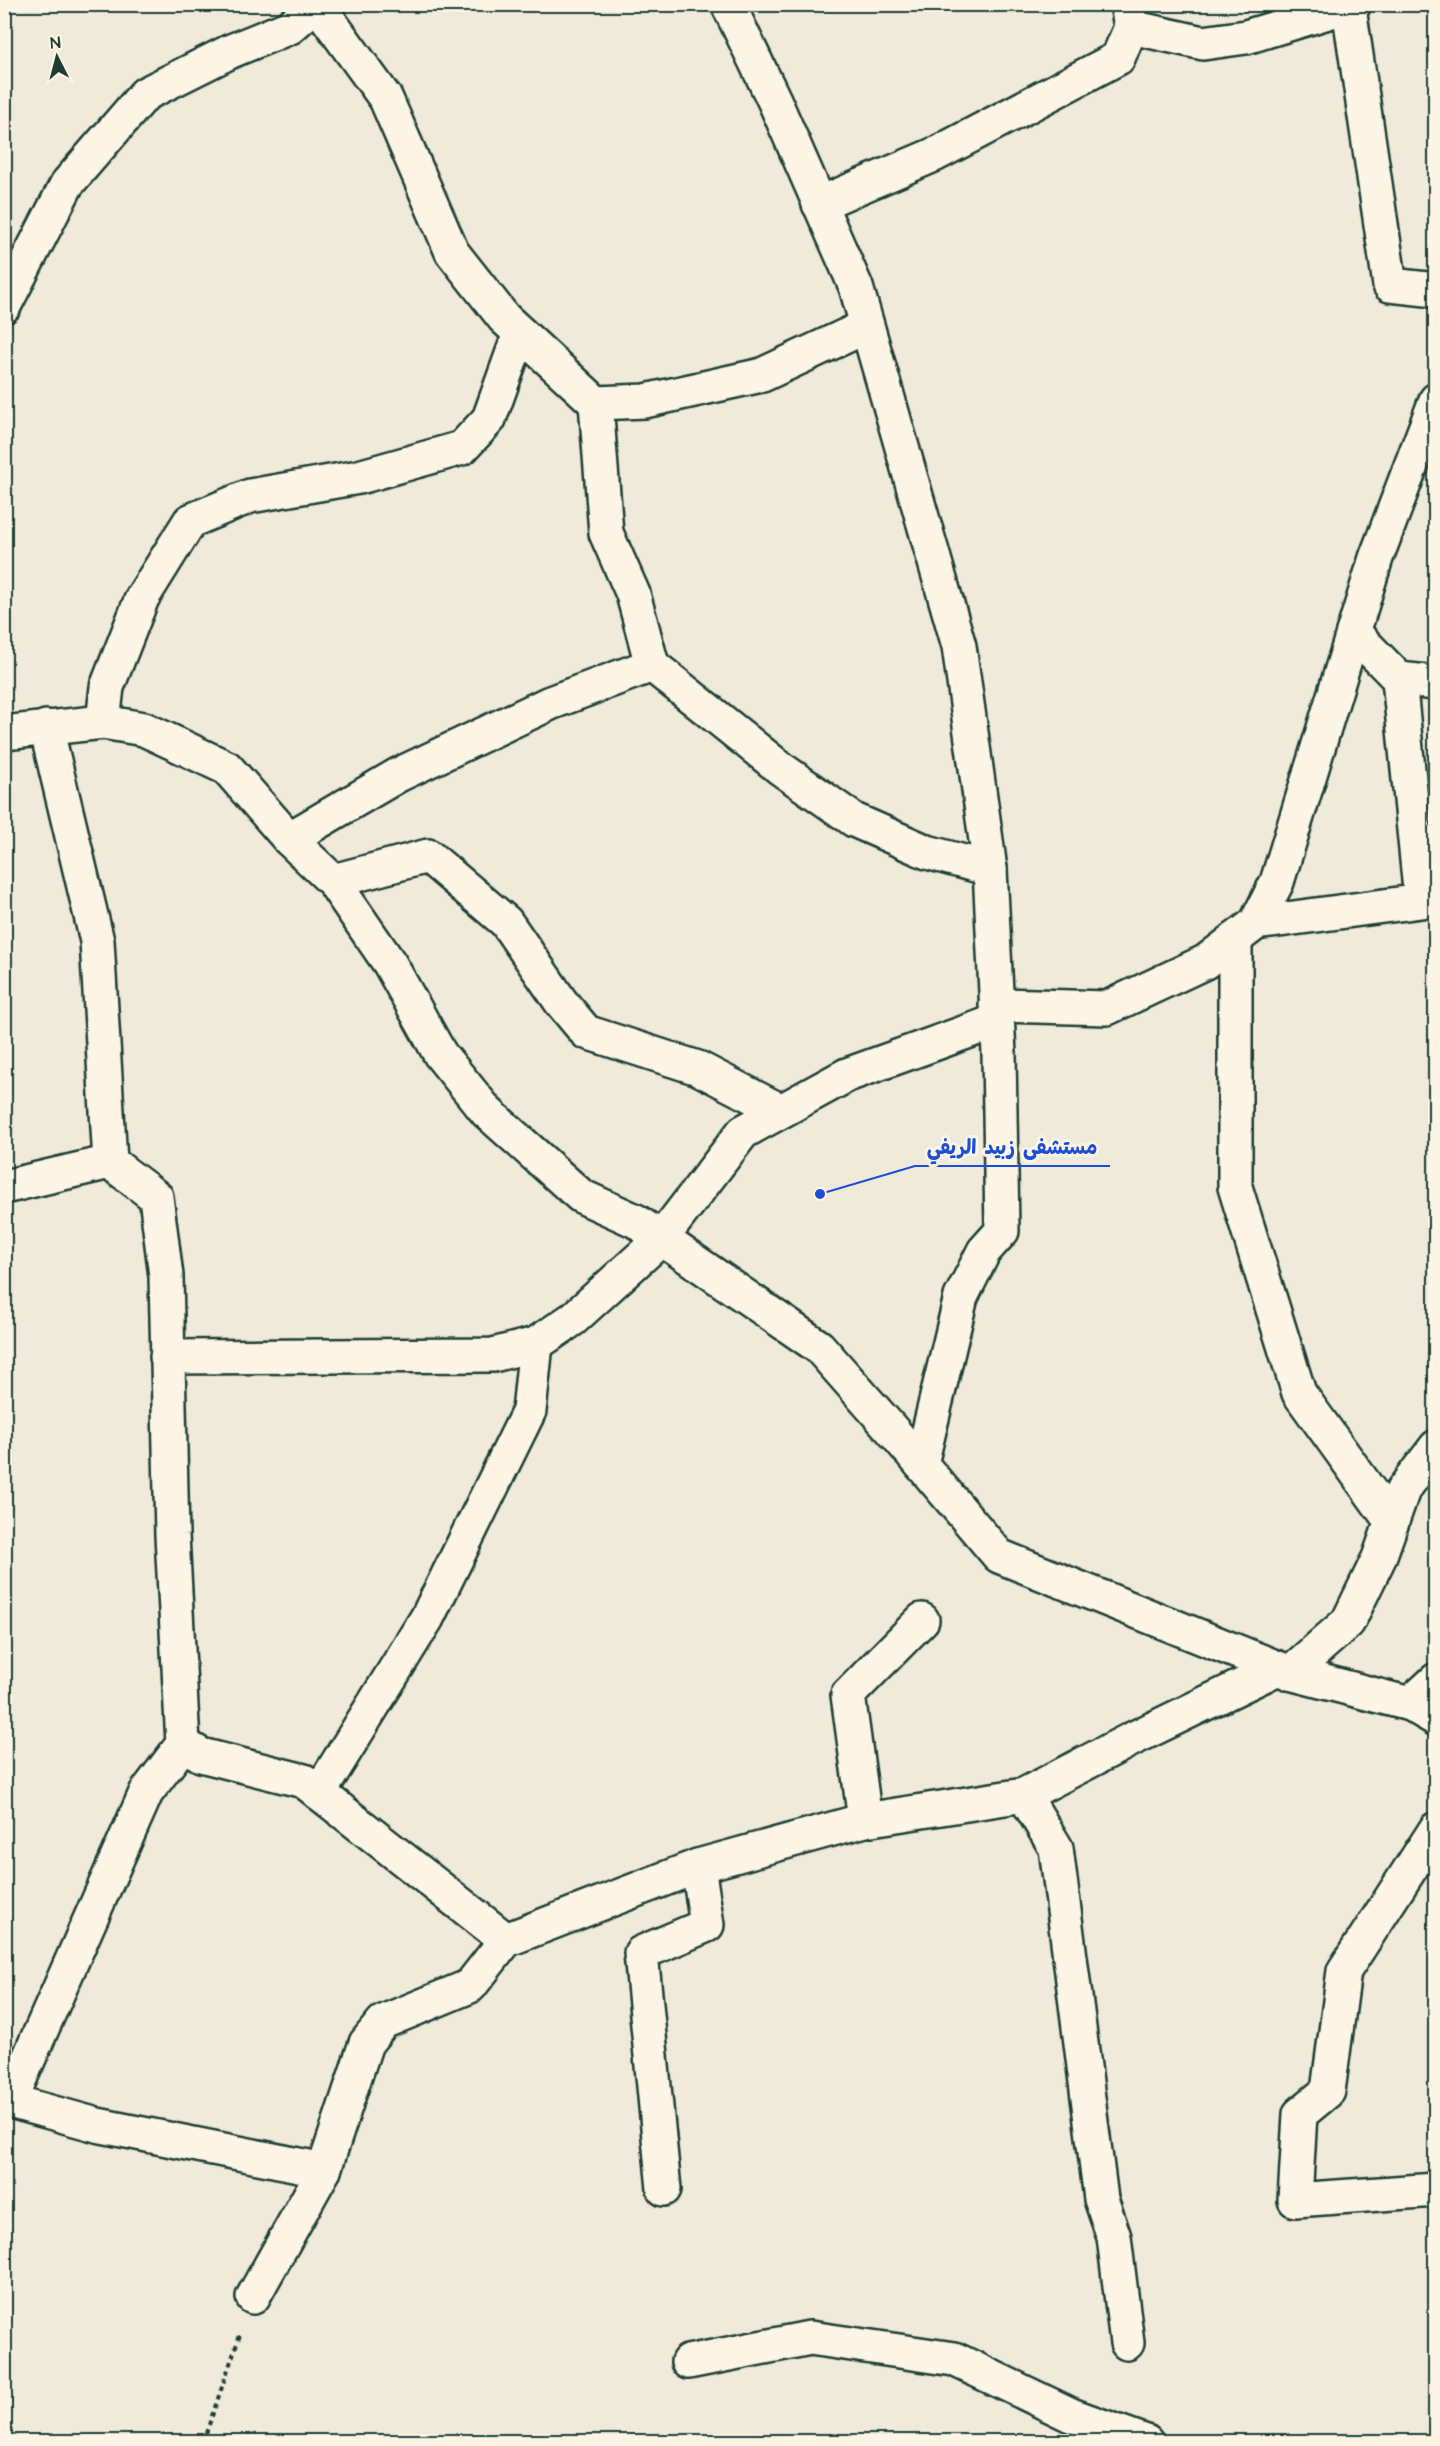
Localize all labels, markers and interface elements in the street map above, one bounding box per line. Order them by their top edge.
north arrow [27,27,87,87]
text: N [49,32,62,55]
callout: مستشفى زبيد الريفي [915,1128,1110,1166]
text: مستشفى زبيد الريفي [927,1134,1097,1165]

